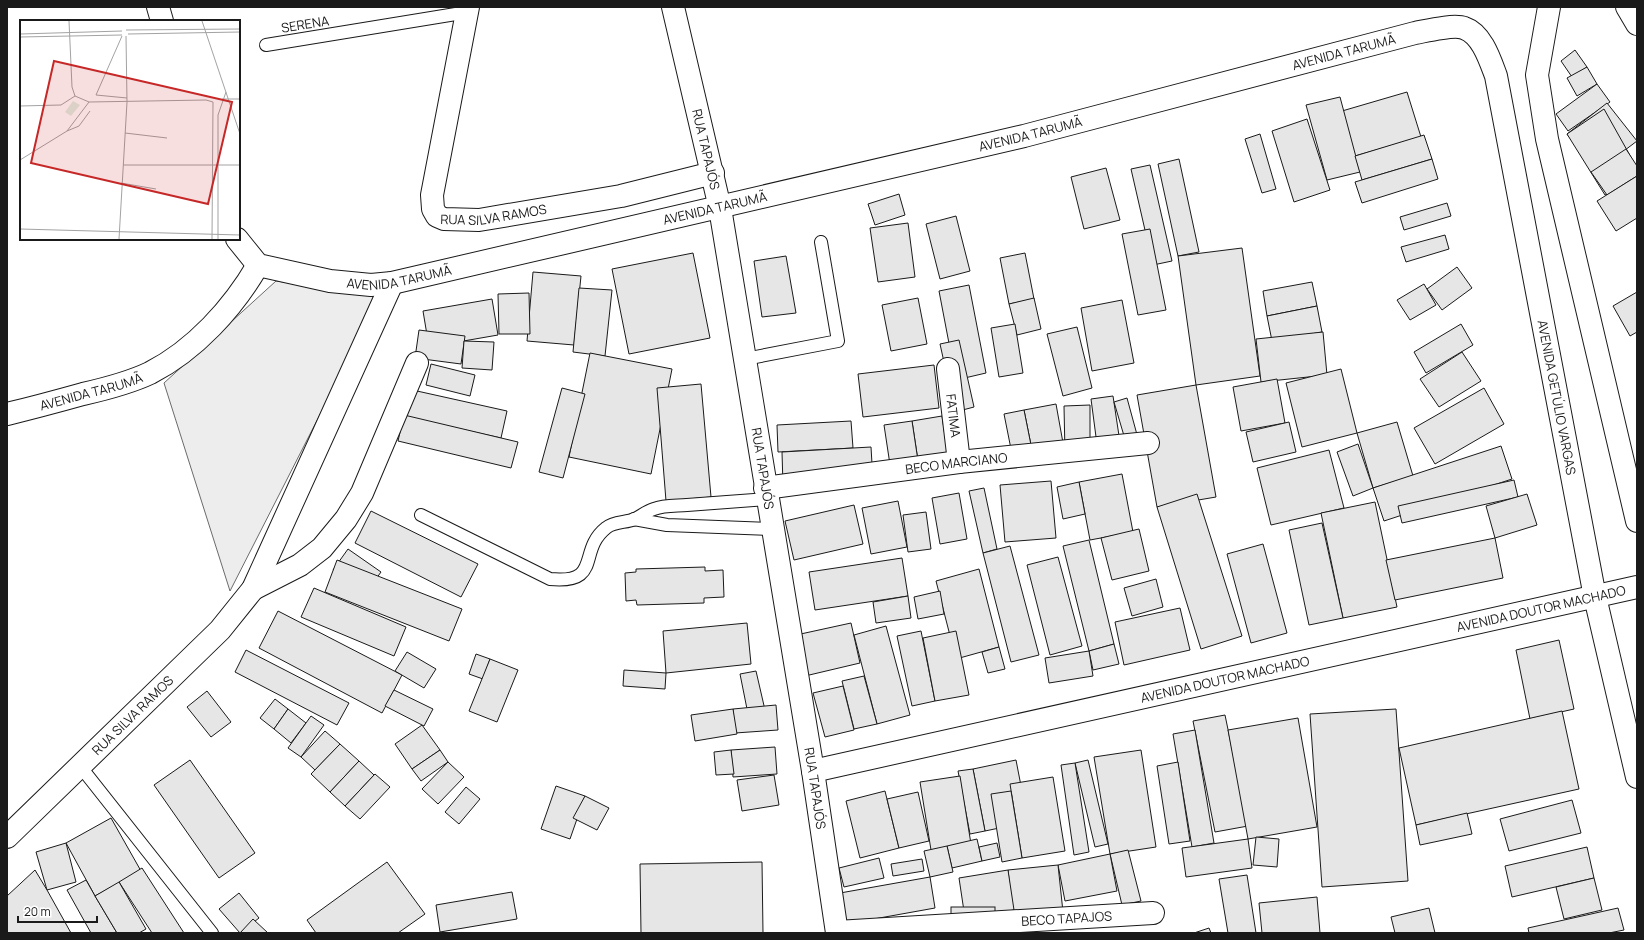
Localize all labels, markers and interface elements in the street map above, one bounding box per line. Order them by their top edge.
street label: SERENA [280,11,330,37]
inset map [20,20,240,240]
street label: AVENIDA TARUMÃ [1290,30,1397,74]
street label: RUA TAPAJÓS [688,107,724,191]
street label: AVENIDA TARUMÃ [977,112,1084,155]
street label: AVENIDA TARUMÃ [661,187,769,229]
street label: RUA SILVA RAMOS [440,200,548,229]
street label: AVENIDA TARUMÃ [346,260,453,294]
street label: AVENIDA GETÚLIO VARGAS [1534,318,1581,476]
street label: AVENIDA TARUMÃ [38,368,145,414]
street label: FATIMA [942,393,965,439]
street label: RUA TAPAJÓS [747,426,779,511]
street label: BECO MARCIANO [904,448,1009,478]
street label: AVENIDA DOUTOR MACHADO [1455,581,1628,636]
street label: AVENIDA DOUTOR MACHADO [1139,651,1312,707]
street label: RUA SILVA RAMOS [88,671,177,759]
street label: RUA TAPAJÓS [800,746,830,830]
scale bar [18,898,97,924]
text: 20 m [24,903,51,920]
street label: BECO TAPAJOS [1021,906,1113,930]

